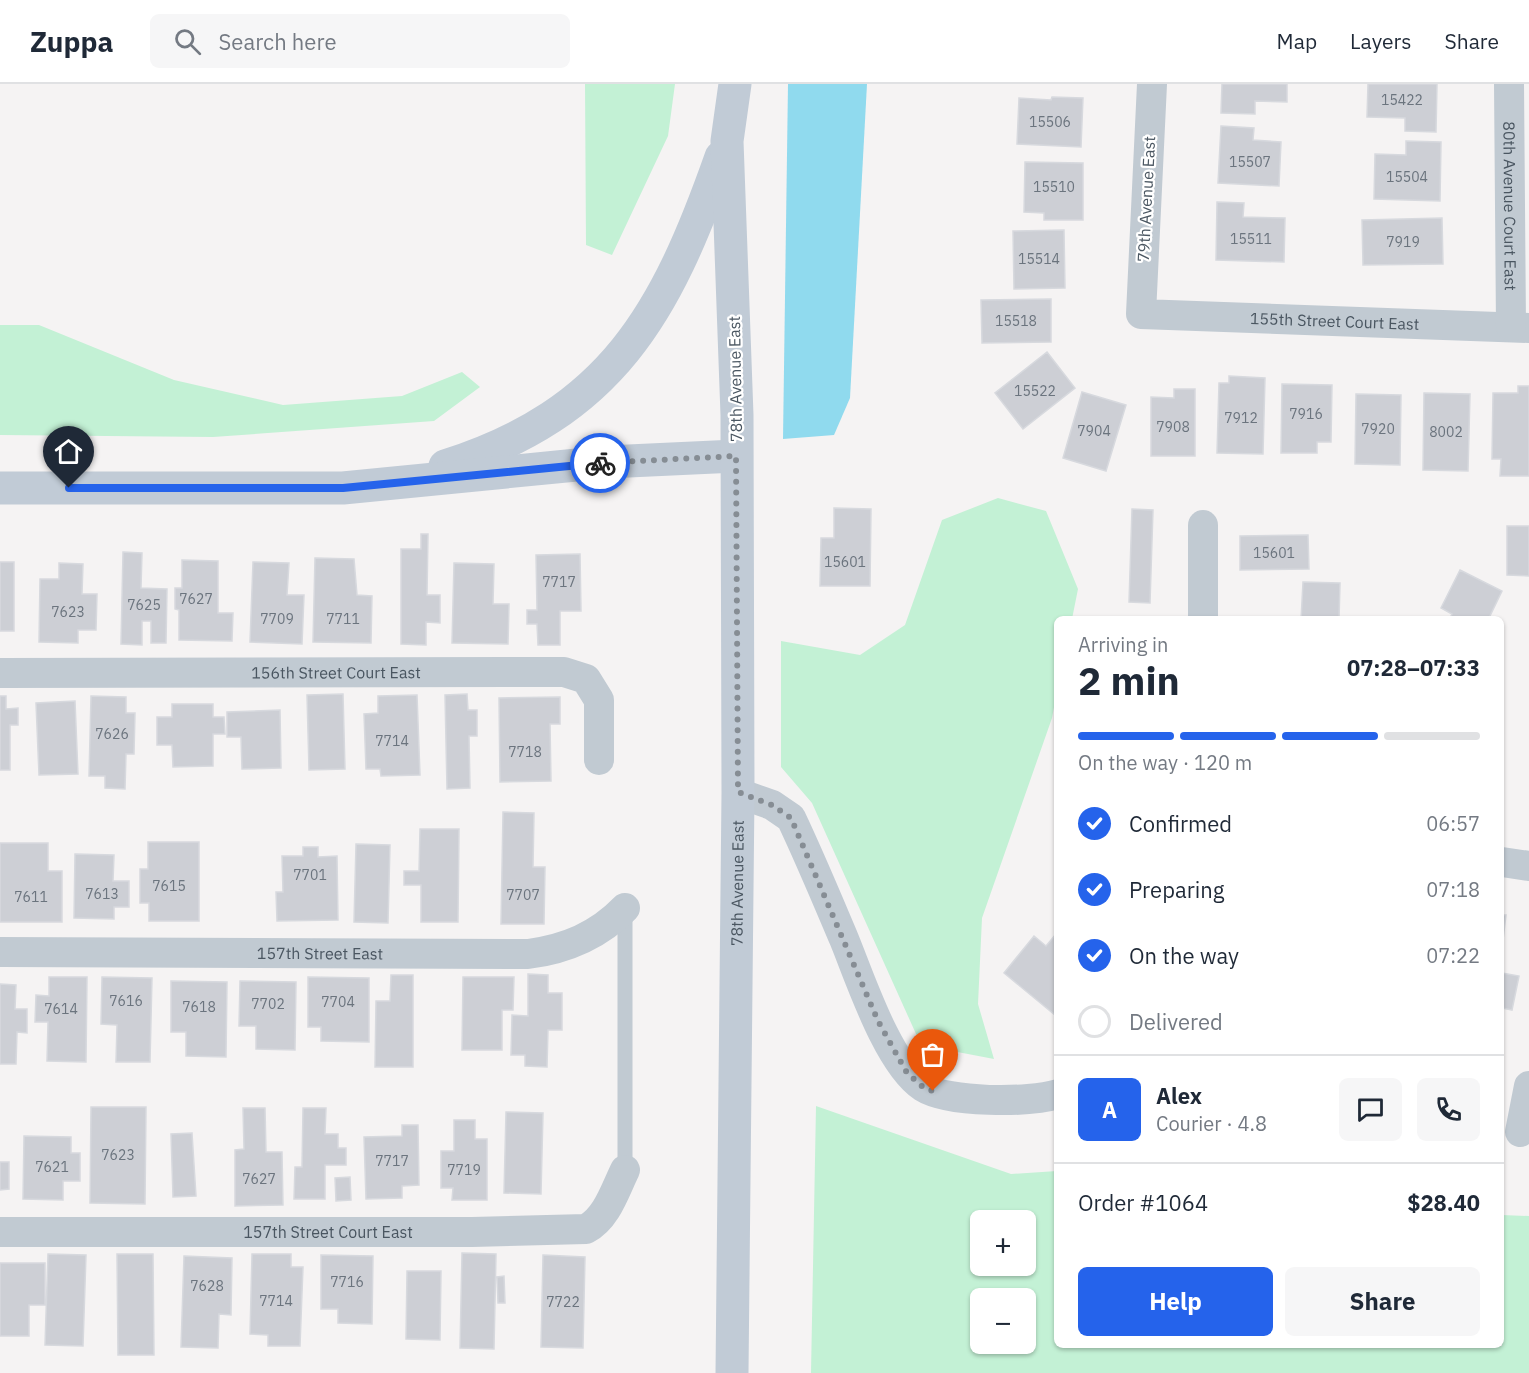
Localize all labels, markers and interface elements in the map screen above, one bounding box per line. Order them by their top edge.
search box [150,14,570,68]
text: Zuppa [30,23,114,60]
icon: search [171,25,204,58]
text: Search here [219,27,336,56]
text: Map [1277,27,1317,55]
text: Layers [1350,27,1412,55]
text: Share [1445,27,1499,55]
house number: 15422 [1381,91,1423,109]
house number: 15506 [1029,113,1071,131]
street label: 80th Avenue Court East [1499,121,1521,291]
street label: 79th Avenue East [1133,136,1159,262]
house number: 15507 [1229,153,1271,171]
house number: 15504 [1386,168,1428,186]
house number: 15510 [1033,178,1075,196]
house number: 15511 [1230,230,1272,248]
house number: 7919 [1386,233,1420,251]
house number: 15514 [1018,250,1060,268]
street label: 155th Street Court East [1250,308,1420,334]
house number: 15518 [995,312,1037,330]
street label: 78th Avenue East [724,316,746,442]
house number: 15522 [1014,382,1056,400]
house number: 7916 [1289,405,1323,423]
house number: 7912 [1224,409,1258,427]
house number: 7908 [1156,418,1190,436]
house number: 7920 [1361,420,1395,438]
house number: 7904 [1077,422,1111,440]
house number: 8002 [1429,423,1463,441]
pin [43,426,94,488]
courier [570,433,630,493]
icon: home [52,435,85,468]
icon: bike [584,447,617,480]
house number: 15601 [1253,544,1295,562]
house number: 15601 [824,553,866,571]
house number: 7717 [542,573,576,591]
house number: 7627 [179,590,213,608]
house number: 7625 [127,596,161,614]
house number: 7623 [51,603,85,621]
house number: 7709 [260,610,294,628]
house number: 7711 [326,610,360,628]
text: Arriving in [1078,631,1168,658]
text: 07:28–07:33 [1347,653,1480,682]
text: 2 min [1078,655,1180,706]
street label: 156th Street Court East [251,662,421,683]
house number: 7626 [95,725,129,743]
house number: 7714 [375,732,409,750]
house number: 7718 [508,743,542,761]
text: On the way · 120 m [1078,749,1252,776]
icon: check [1078,807,1111,840]
text: Confirmed [1129,809,1232,838]
text: 06:57 [1426,810,1480,837]
street label: 78th Avenue East [726,820,748,946]
house number: 7701 [293,866,327,884]
icon: check [1078,873,1111,906]
text: Preparing [1129,875,1224,904]
text: 07:18 [1426,876,1480,903]
house number: 7615 [152,877,186,895]
house number: 7613 [85,885,119,903]
house number: 7707 [506,886,540,904]
house number: 7611 [14,888,48,906]
icon: check [1078,939,1111,972]
text: On the way [1129,941,1239,970]
text: 07:22 [1426,942,1480,969]
street label: 157th Street East [257,943,383,963]
house number: 7616 [109,992,143,1010]
house number: 7704 [321,993,355,1011]
house number: 7702 [251,995,285,1013]
house number: 7618 [182,998,216,1016]
house number: 7614 [44,1000,78,1018]
text: Delivered [1129,1007,1223,1036]
pin [907,1029,958,1091]
icon: bag [916,1038,949,1071]
button: chat [1339,1078,1402,1141]
button: phone [1417,1078,1480,1141]
text: Alex [1156,1081,1202,1110]
text: A [1102,1095,1117,1124]
text: Courier · 4.8 [1156,1110,1267,1137]
house number: 7623 [101,1146,135,1164]
house number: 7717 [375,1152,409,1170]
house number: 7621 [35,1158,69,1176]
house number: 7719 [447,1161,481,1179]
house number: 7627 [242,1170,276,1188]
text: Order #1064 [1078,1188,1208,1217]
text: $28.40 [1407,1188,1480,1217]
map controls [970,1210,1036,1354]
button: + [970,1210,1036,1276]
street label: 157th Street Court East [243,1222,413,1242]
button: Help [1078,1267,1273,1336]
button: Share [1285,1267,1480,1336]
house number: 7716 [330,1273,364,1291]
house number: 7628 [190,1277,224,1295]
button: − [970,1288,1036,1354]
house number: 7714 [259,1292,293,1310]
house number: 7722 [546,1293,580,1311]

